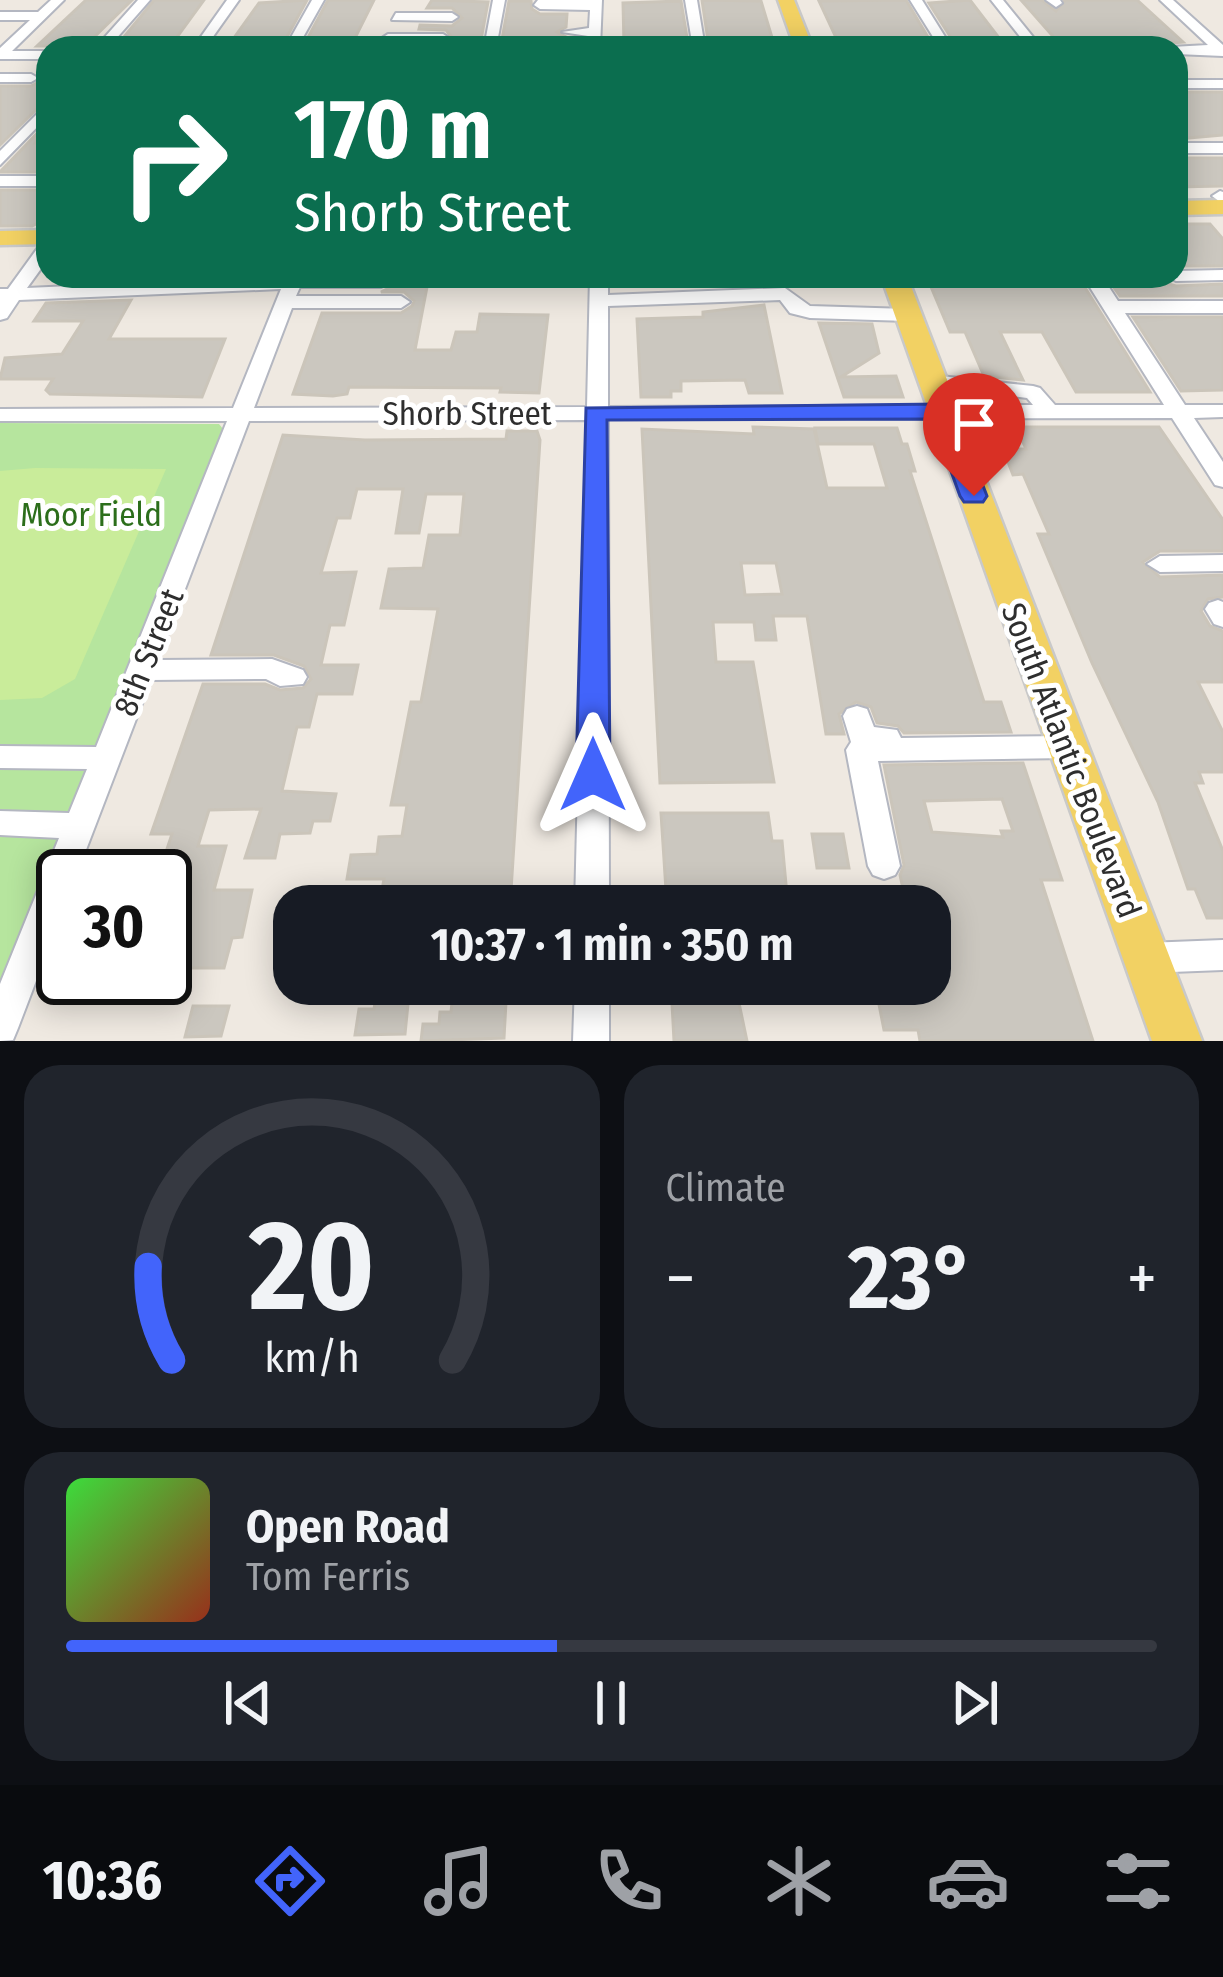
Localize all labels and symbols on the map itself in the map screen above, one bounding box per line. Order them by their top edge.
pin [923,373,1025,496]
street label: Shorb Street [382,394,552,434]
park label: Moor Field [20,495,162,535]
street label: 8th Street [105,583,193,722]
street label: South Atlantic Boulevard [993,597,1150,923]
position arrow [530,712,656,838]
speed limit sign: 30 [36,849,192,1005]

